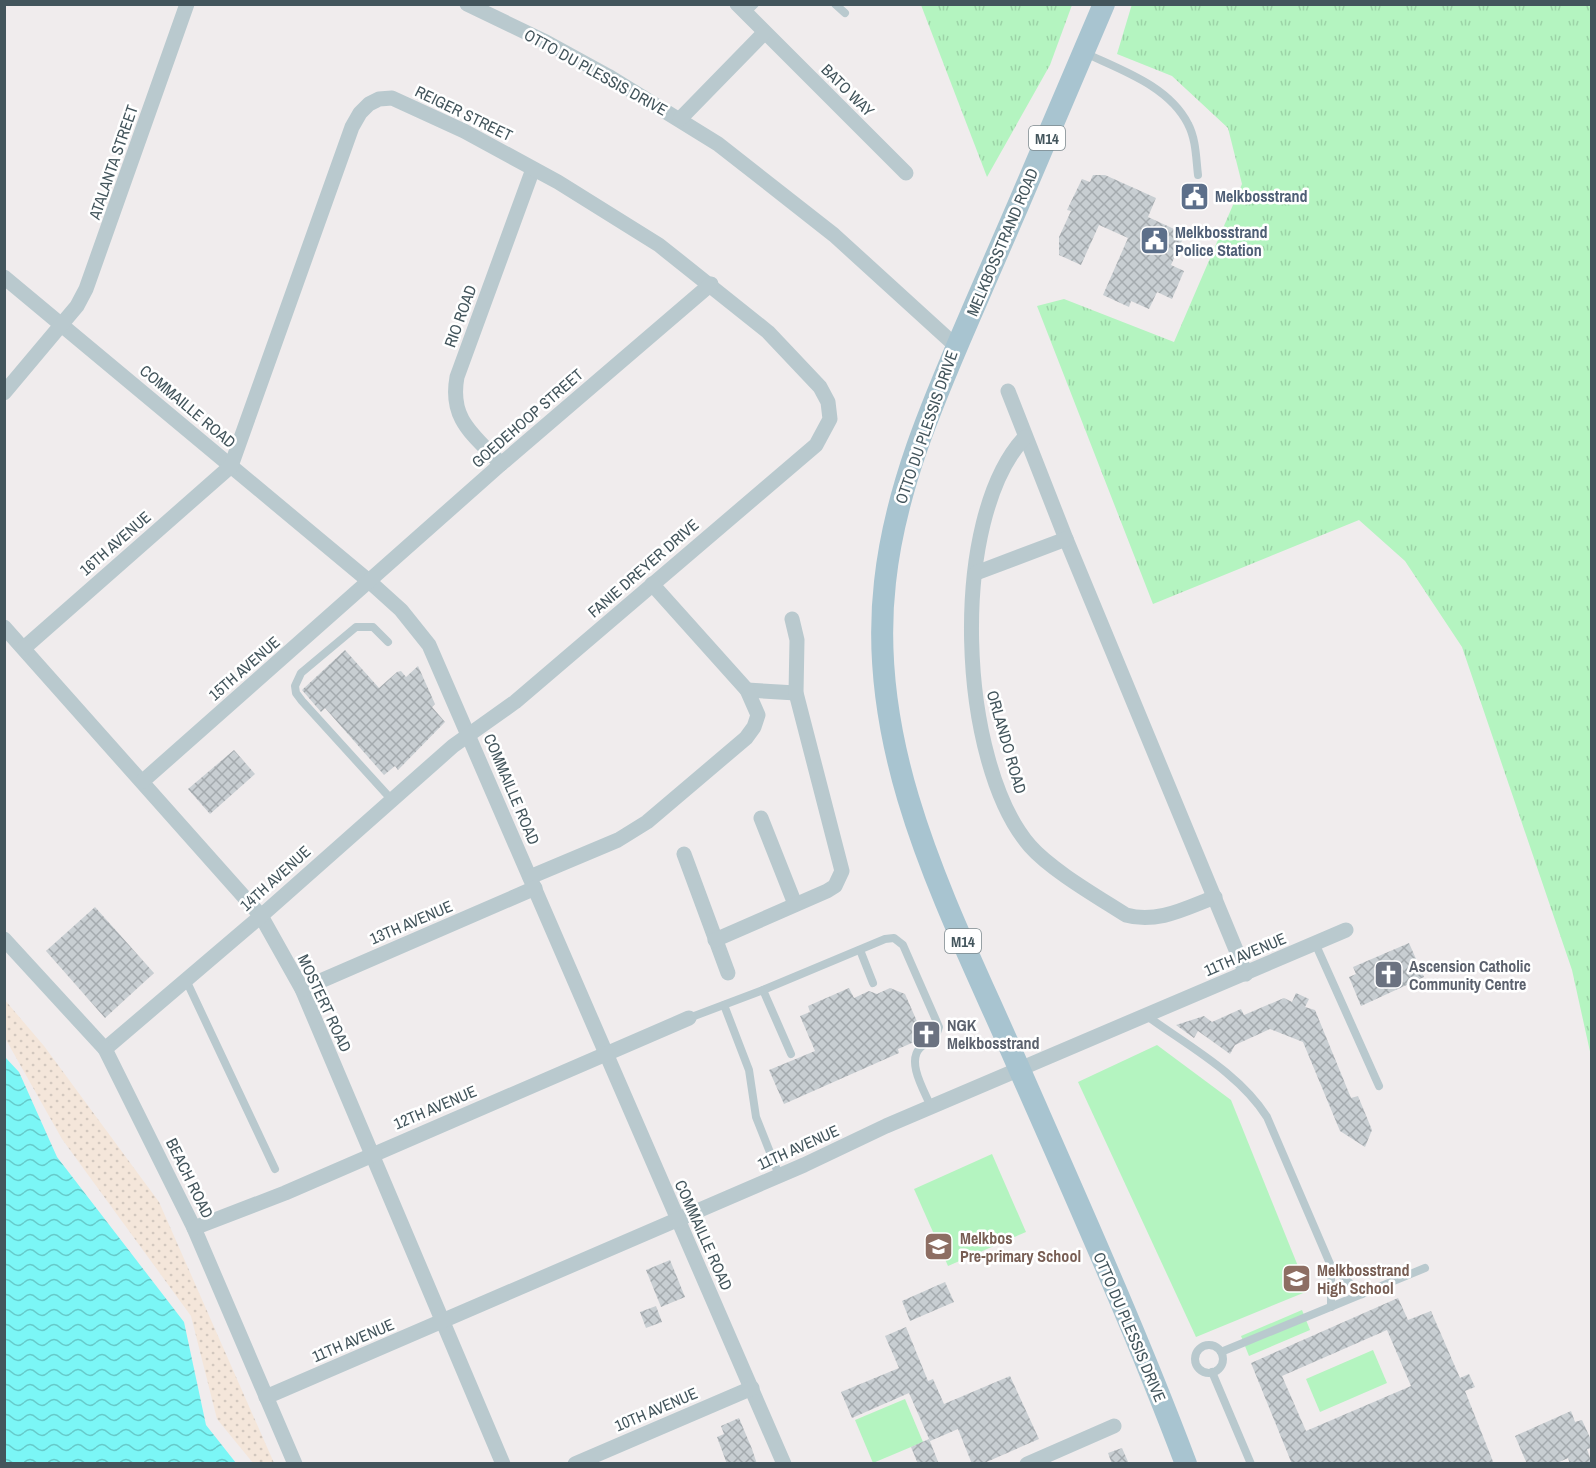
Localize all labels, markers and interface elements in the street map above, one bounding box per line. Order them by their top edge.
street label: OTTO DU PLESSIS DRIVE [520,23,672,121]
street label: BATO WAY [817,59,880,122]
street label: REIGER STREET [412,80,516,146]
street label: ATALANTA STREET [83,102,143,223]
road number: M14 [1029,126,1065,150]
street label: MELKBOSSTRAND ROAD [961,165,1043,319]
public building icon: Melkbosstrand [1178,180,1210,212]
place label: Melkbosstrand [1215,185,1308,207]
place label: Melkbosstrand Police Station [1175,221,1268,261]
public building icon: Melkbosstrand Police Station [1138,225,1170,257]
street label: RIO ROAD [439,282,481,350]
street label: OTTO DU PLESSIS DRIVE [889,347,963,507]
street label: COMMAILLE ROAD [135,359,241,453]
street label: GOEDEHOOP STREET [466,363,588,473]
street label: 16TH AVENUE [75,506,155,580]
street label: FANIE DREYER DRIVE [583,514,703,622]
street label: 15TH AVENUE [204,631,284,705]
street label: ORLANDO ROAD [982,688,1032,796]
street label: COMMAILLE ROAD [479,730,545,848]
street label: 14TH AVENUE [235,840,315,916]
street label: 13TH AVENUE [366,895,456,949]
street label: 11TH AVENUE [1201,927,1289,981]
road number: M14 [945,929,981,953]
street label: MOSTERT ROAD [293,951,357,1055]
place label: Ascension Catholic Community Centre [1409,955,1531,995]
church icon: Ascension Catholic Community Centre [1372,959,1404,991]
place label: NGK Melkbosstrand [947,1014,1040,1054]
church icon: NGK Melkbosstrand [910,1018,942,1050]
street label: 12TH AVENUE [390,1080,480,1134]
street label: 11TH AVENUE [754,1119,842,1175]
street label: BEACH ROAD [161,1134,219,1222]
street label: COMMAILLE ROAD [670,1176,738,1294]
place label: Melkbos Pre-primary School [960,1227,1081,1267]
school or university icon: Melkbos Pre-primary School [923,1231,955,1263]
street label: OTTO DU PLESSIS DRIVE [1088,1249,1172,1405]
place label: Melkbosstrand High School [1317,1259,1410,1299]
school or university icon: Melkbosstrand High School [1280,1263,1312,1295]
street label: 11TH AVENUE [309,1313,397,1367]
street label: 10TH AVENUE [611,1382,701,1436]

